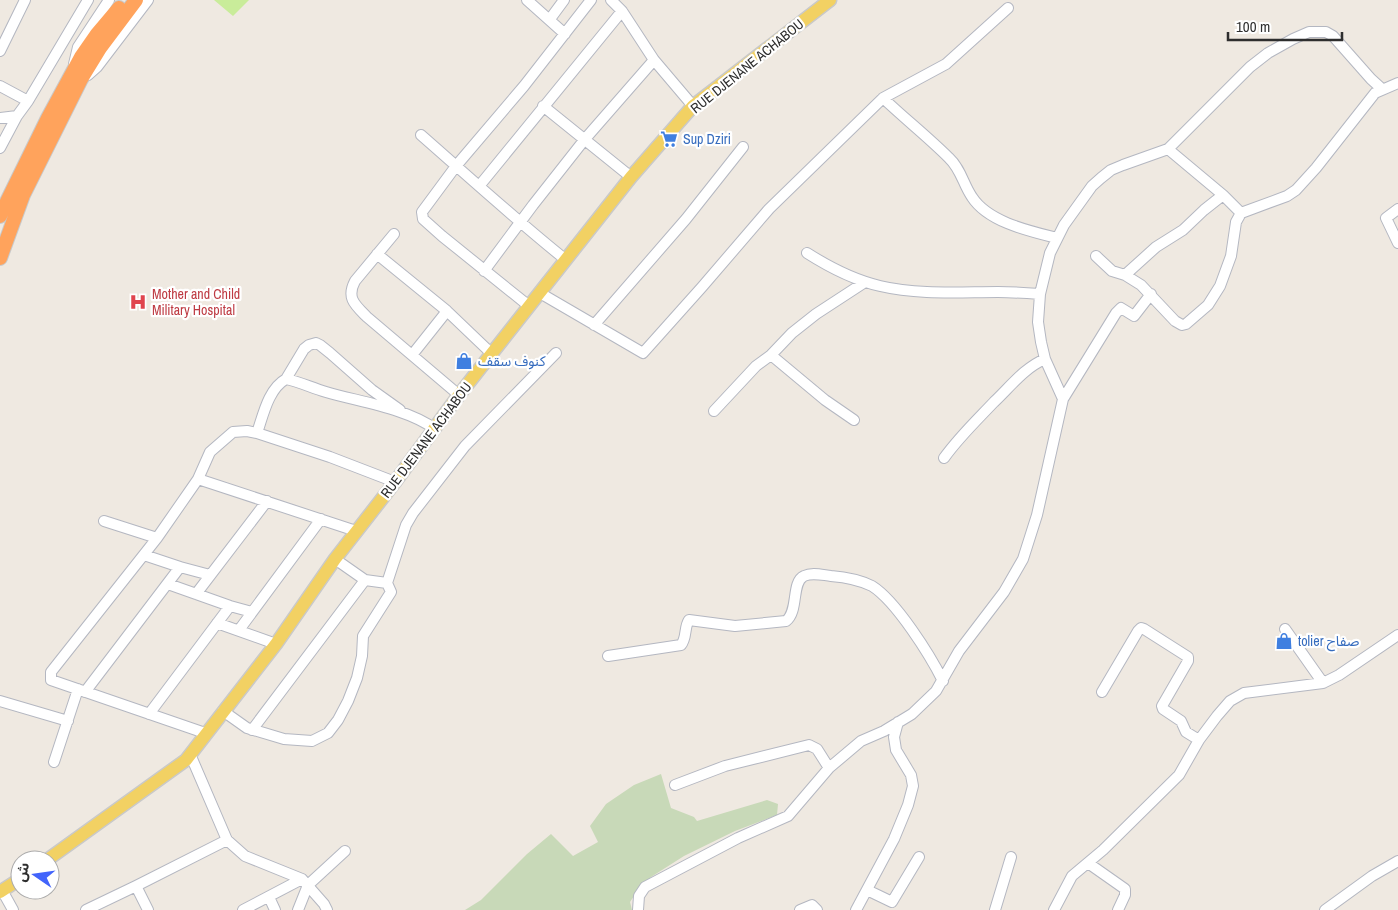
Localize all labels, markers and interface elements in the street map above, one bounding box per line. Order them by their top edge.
scale bar [1228,10,1342,42]
street label: RUE DJENANE ACHABOU [687,15,807,117]
text: 100 m [1236,16,1270,37]
supermarket icon: Sup Dziri [659,129,679,149]
place label: Sup Dziri [683,130,731,148]
place label: Mother and Child Military Hospital [152,285,240,319]
hospital icon: Mother and Child Military Hospital [128,292,148,312]
shop icon: كنوف سقف [454,351,474,371]
place label: كنوف سقف [478,352,546,370]
street label: RUE DJENANE ACHABOU [377,379,475,501]
shop icon: tolier صفاح [1274,631,1294,651]
place label: tolier صفاح [1298,632,1360,652]
north arrow [10,850,60,900]
text: ش [11,861,33,883]

